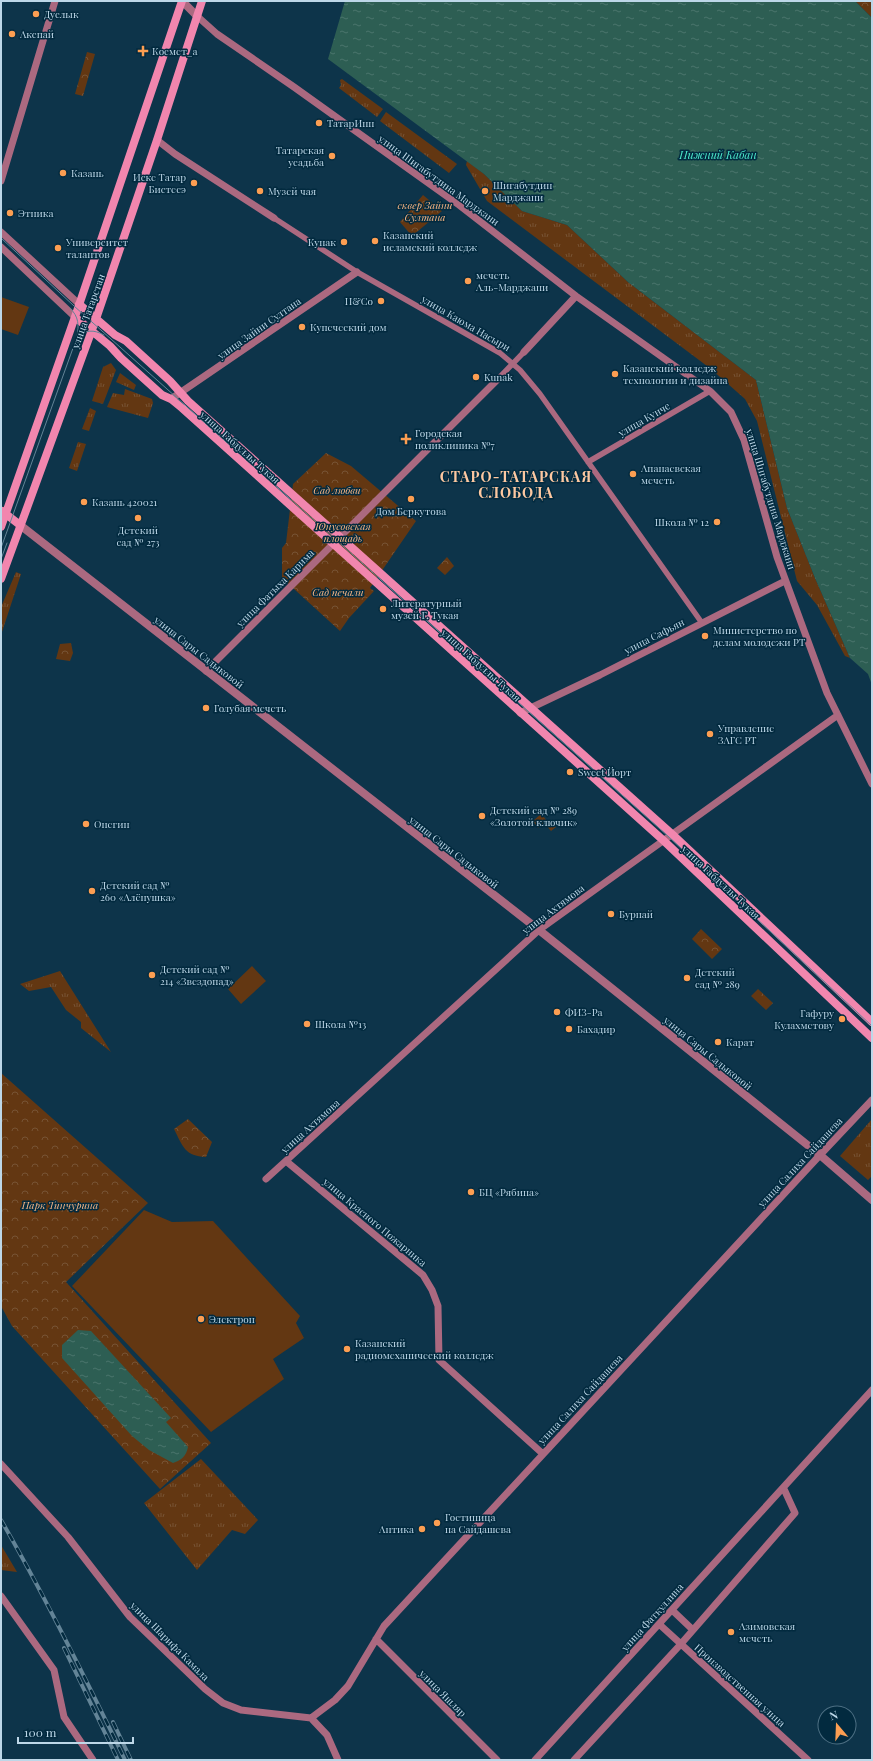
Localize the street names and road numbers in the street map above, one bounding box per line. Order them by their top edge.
street label: улица Шигабутдина Марджани [375,131,502,229]
street label: улица Татарстан [68,272,108,351]
street label: улица Каюма Насыри [418,291,513,354]
street label: улица Зайни Султана [214,294,304,363]
street label: улица Кунче [615,399,673,440]
street label: улица Габдуллы Тукая [197,407,283,487]
street label: улица Шигабутдина Марджани [743,426,799,571]
street label: улица Фатыха Карима [232,546,317,631]
street label: улица Сары Садыковой [150,612,247,691]
street label: улица Сафьян [621,615,687,658]
street label: улица Габдуллы Тукая [438,625,524,705]
street label: улица Сары Садыковой [405,812,502,891]
street label: улица Габдуллы Тукая [678,841,764,922]
street label: улица Ахтямова [518,881,587,938]
street label: улица Сары Садыковой [660,1012,755,1093]
street label: улица Ахтямова [277,1096,342,1157]
street label: улица Салиха Сайдашева [754,1114,845,1211]
street label: улица Красного Пожарника [320,1174,430,1269]
street label: улица Салиха Сайдашева [534,1351,625,1448]
street label: улица Фаткуллина [617,1580,686,1655]
street label: улица Шарифа Камала [127,1598,213,1684]
street label: Производственная улица [691,1640,789,1730]
street label: улица Яшляр [416,1666,470,1720]

